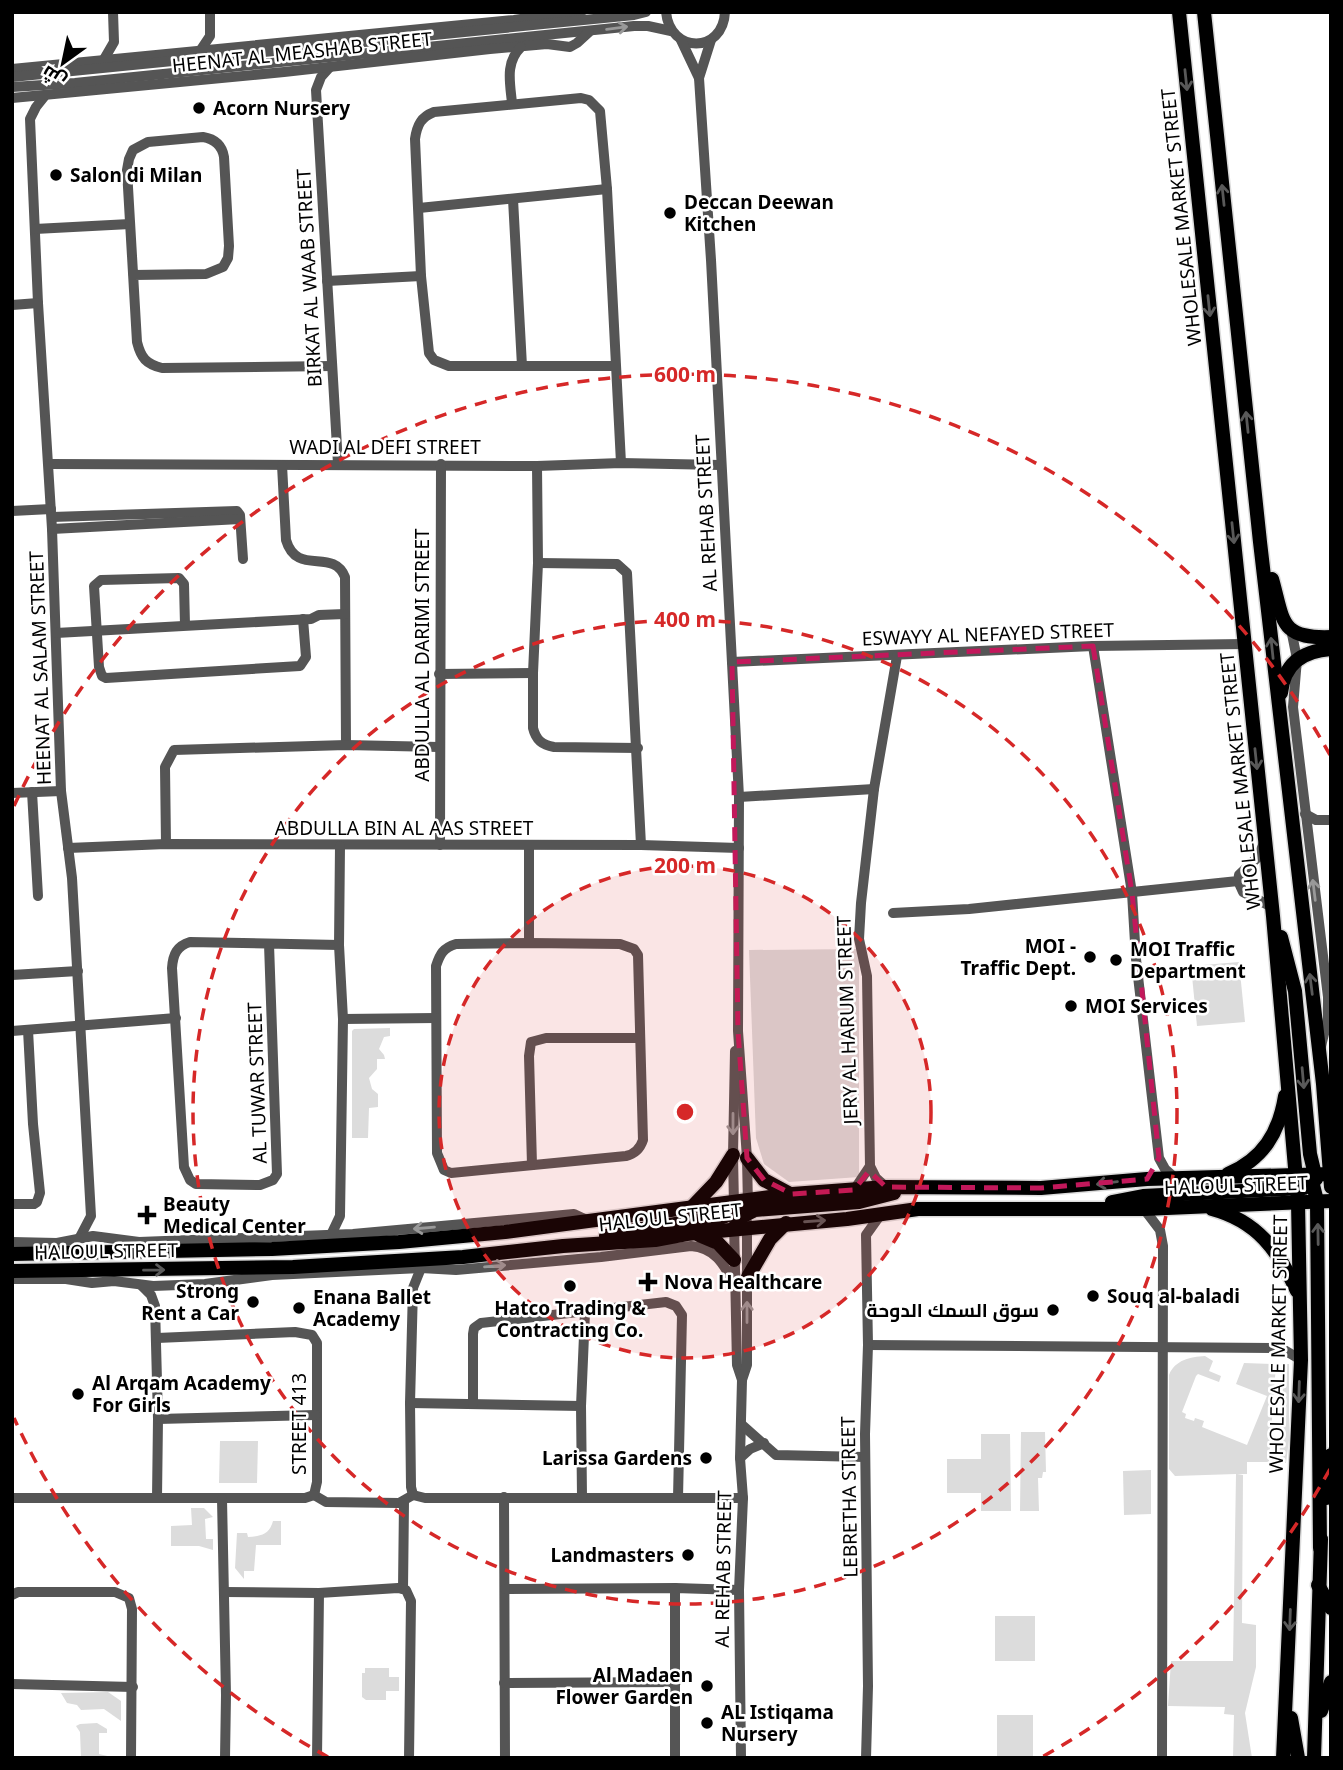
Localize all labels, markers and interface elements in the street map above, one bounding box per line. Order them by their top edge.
one-way arrow [605,22,627,35]
street label: HEENAT AL MEASHAB STREET [171,25,434,79]
north arrow [28,28,98,98]
text: ش [36,60,71,95]
one-way arrow [1180,68,1193,91]
street label: WHOLESALE MARKET STREET [1155,87,1207,347]
place label: Acorn Nursery [213,95,350,121]
marker: Acorn Nursery [191,100,207,116]
place label: Salon di Milan [70,162,202,188]
marker: Salon di Milan [48,167,64,183]
street label: BIRKAT AL WAAB STREET [290,168,328,388]
one-way arrow [1217,184,1230,207]
place label: Deccan Deewan Kitchen [684,189,834,237]
marker: Deccan Deewan Kitchen [662,205,678,221]
one-way arrow [1203,295,1216,317]
text: 600 m [654,360,716,388]
one-way arrow [1241,411,1254,433]
street label: AL REHAB STREET [689,433,723,592]
street label: WADI AL DEFI STREET [289,434,481,460]
one-way arrow [1227,521,1240,543]
street label: ABDULLA AL DARIMI STREET [409,528,435,782]
street label: HEENAT AL SALAM STREET [23,550,57,786]
text: 400 m [654,605,716,633]
street label: ESWAYY AL NEFAYED STREET [861,617,1115,651]
one-way arrow [1265,637,1278,660]
street label: WHOLESALE MARKET STREET [1214,651,1266,911]
one-way arrow [1250,747,1263,770]
street label: ABDULLA BIN AL AAS STREET [275,815,534,841]
text: 200 m [654,851,716,879]
one-way arrow [1308,879,1321,902]
street label: JERY AL HARUM STREET [830,915,864,1127]
place label: MOI - Traffic Dept. [961,933,1076,981]
place label: MOI Traffic Department [1130,936,1246,984]
marker: MOI - Traffic Dept. [1082,949,1098,965]
marker: MOI Traffic Department [1108,952,1124,968]
one-way arrow [1304,973,1317,996]
place label: MOI Services [1085,993,1208,1019]
marker: MOI Services [1063,998,1079,1014]
street label: AL TUWAR STREET [241,1001,273,1164]
one-way arrow [1297,1066,1310,1089]
centre of rings [673,1100,697,1124]
one-way arrow [726,1112,740,1135]
street label: HALOUL STREET [1164,1169,1309,1201]
one-way arrow [1096,1177,1119,1190]
place label: Beauty Medical Center [163,1191,306,1239]
street label: HALOUL STREET [597,1197,743,1237]
marker: Beauty Medical Center [137,1205,157,1225]
one-way arrow [803,1214,826,1227]
street label: WHOLESALE MARKET STREET [1263,1214,1293,1474]
one-way arrow [414,1222,436,1235]
one-way arrow [1311,1223,1325,1246]
street label: HALOUL STREET [34,1237,179,1265]
one-way arrow [483,1259,506,1272]
one-way arrow [142,1263,165,1277]
place label: Nova Healthcare [664,1269,822,1295]
marker: Nova Healthcare [638,1272,658,1292]
place label: Strong Rent a Car [141,1278,239,1326]
marker: Hatco Trading & Contracting Co. [562,1278,578,1294]
place label: Souq al-baladi [1107,1283,1240,1309]
place label: Enana Ballet Academy [313,1284,431,1332]
marker: Souq al-baladi [1085,1288,1101,1304]
marker: Strong Rent a Car [245,1294,261,1310]
place label: Hatco Trading & Contracting Co. [494,1295,647,1343]
place label: سوق السمك الدوحة [867,1297,1039,1323]
marker: Enana Ballet Academy [291,1300,307,1316]
one-way arrow [741,1301,754,1324]
marker: سوق السمك الدوحة [1045,1302,1061,1318]
place label: Al Arqam Academy For Girls [92,1370,271,1418]
street label: STREET 413 [286,1373,312,1475]
one-way arrow [1293,1380,1306,1403]
marker: Al Arqam Academy For Girls [70,1386,86,1402]
street label: LEBRETHA STREET [835,1416,863,1578]
place label: Larissa Gardens [542,1445,692,1471]
marker: Larissa Gardens [698,1450,714,1466]
street label: AL REHAB STREET [709,1490,737,1648]
place label: Landmasters [551,1542,674,1568]
marker: Landmasters [680,1547,696,1563]
one-way arrow [1284,1608,1297,1631]
place label: Al Madaen Flower Garden [555,1662,693,1710]
marker: Al Madaen Flower Garden [699,1678,715,1694]
place label: AL Istiqama Nursery [721,1699,834,1747]
marker: AL Istiqama Nursery [699,1715,715,1731]

